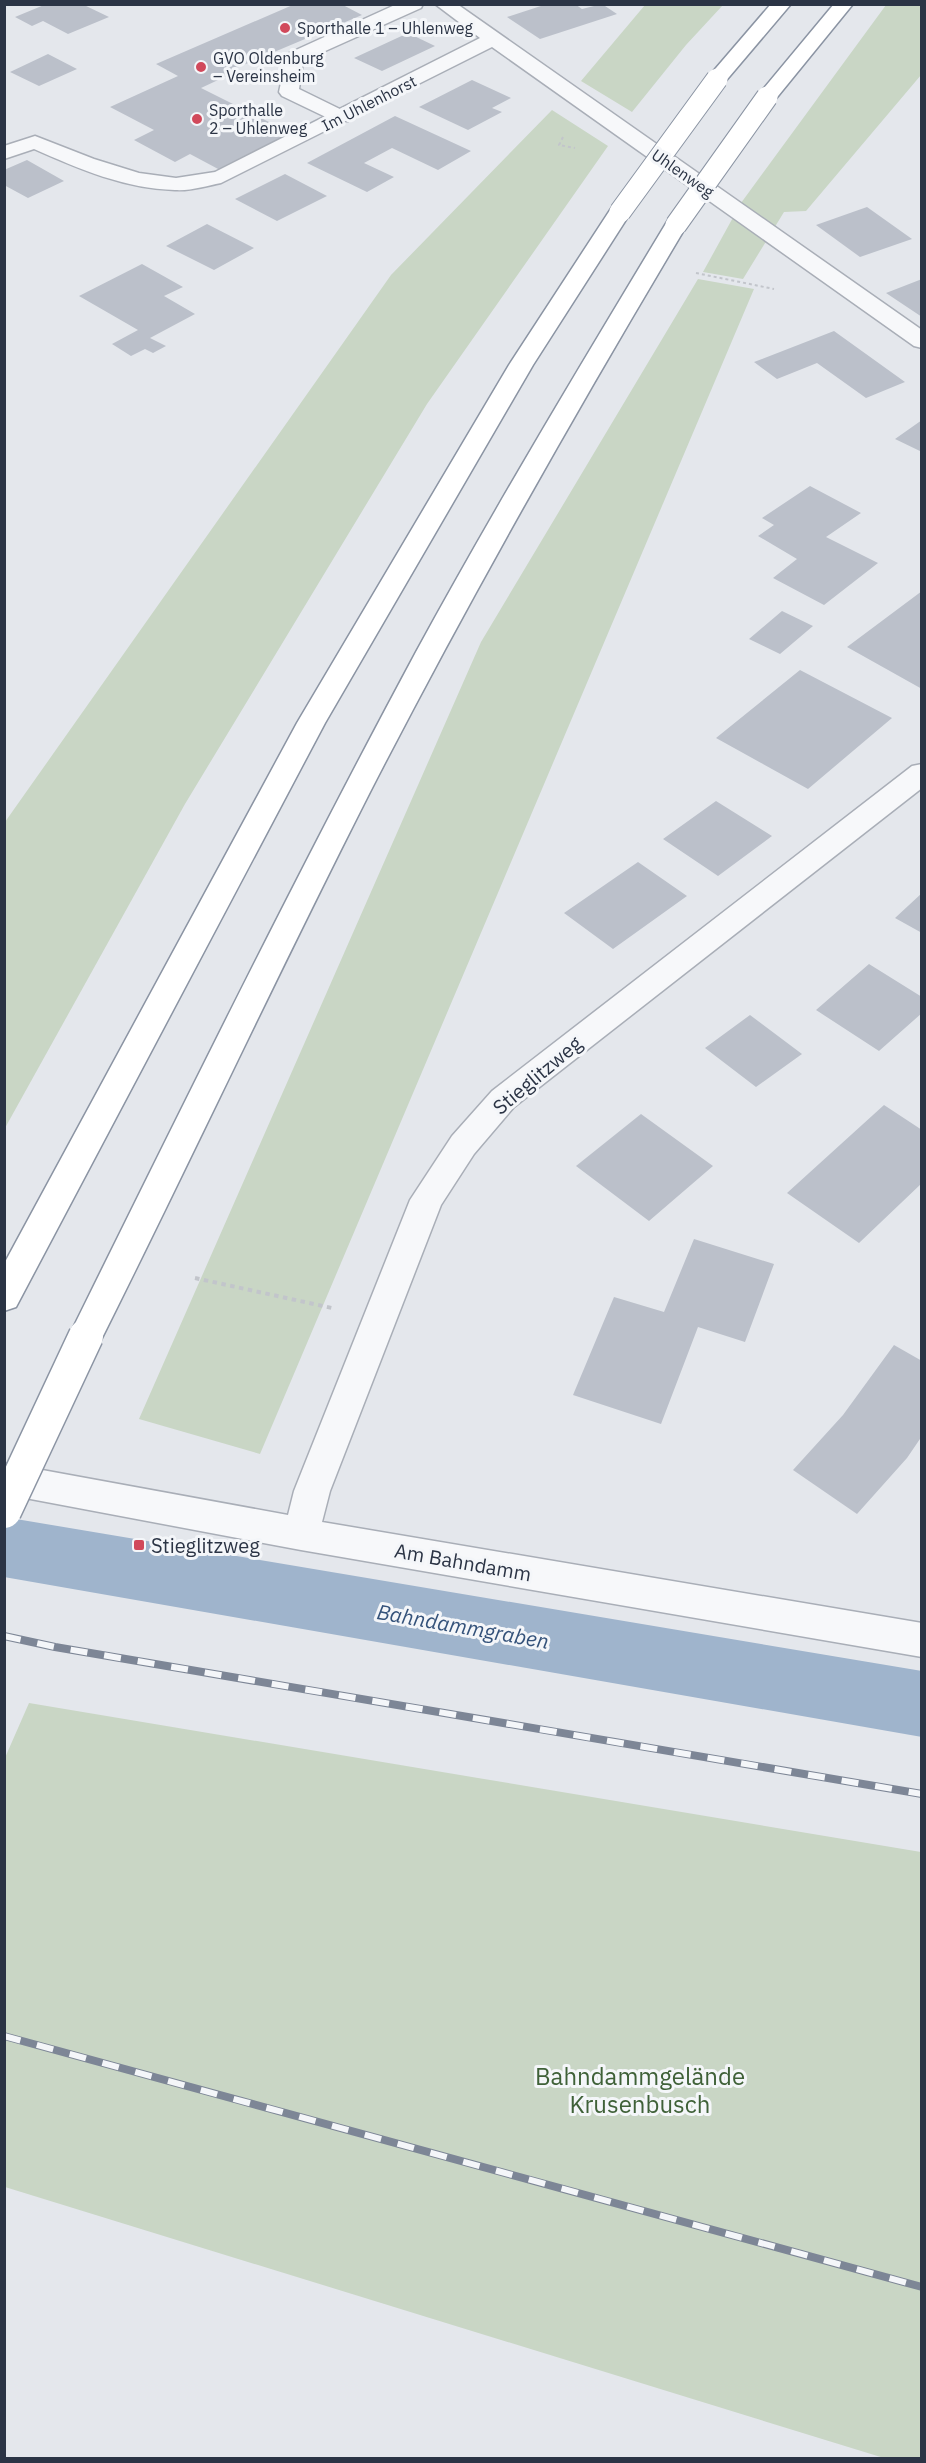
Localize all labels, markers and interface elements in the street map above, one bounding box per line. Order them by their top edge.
place label: Sporthalle 1 – Uhlenweg [297,18,474,38]
marker: Sporthalle 1 – Uhlenweg [278,21,292,35]
place label: GVO Oldenburg – Vereinsheim [213,48,324,86]
marker: GVO Oldenburg – Vereinsheim [194,60,208,74]
street label: Im Uhlenhorst [318,71,420,135]
place label: Sporthalle 2 – Uhlenweg [209,100,308,138]
marker: Sporthalle 2 – Uhlenweg [190,112,204,126]
street label: Uhlenweg [648,144,718,202]
street label: Stieglitzweg [487,1029,588,1120]
place label: Stieglitzweg [151,1532,260,1559]
street label: Am Bahndamm [392,1537,534,1587]
marker: Stieglitzweg [132,1538,146,1552]
water label: Bahndammgraben [375,1597,551,1655]
park label: Bahndammgelände Krusenbusch [535,2060,745,2120]

